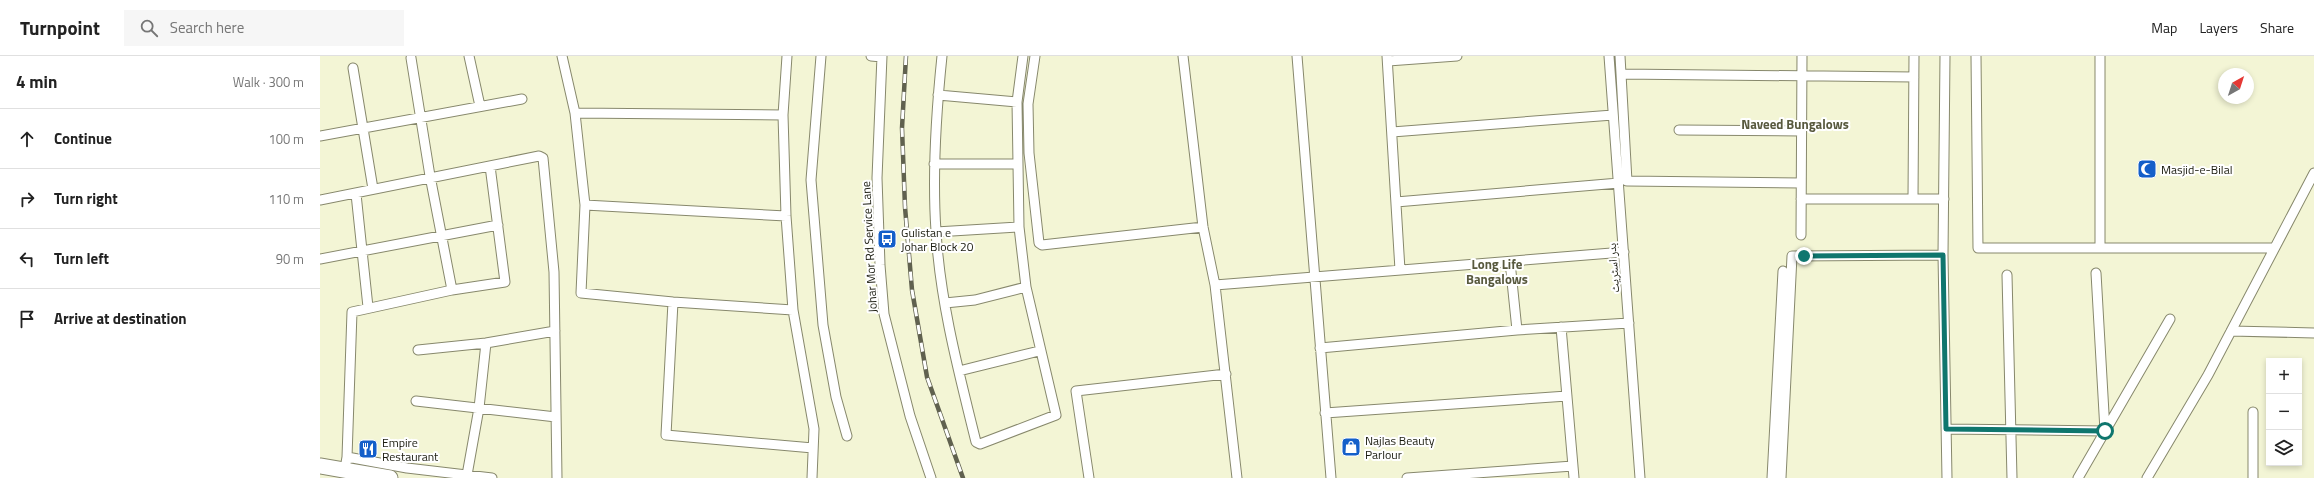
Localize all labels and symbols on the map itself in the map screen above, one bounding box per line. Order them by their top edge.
north arrow [2218,68,2254,104]
district label: Naveed Bungalows [1741,114,1849,134]
mosque icon: Masjid-e-Bilal [2136,158,2158,180]
place label: Masjid-e-Bilal [2161,160,2232,179]
street label: Johar Mor Rd Service Lane [856,181,882,313]
place label: Gulistan e Johar Block 20 [901,223,974,256]
bus stop icon: Gulistan e Johar Block 20 [876,228,898,250]
street label: بدر اسٹریٹ [1602,242,1624,294]
route end [1795,247,1813,265]
district label: Long Life Bangalows [1466,254,1528,289]
route start [2096,422,2114,440]
place label: Najlas Beauty Parlour [1365,431,1435,464]
place label: Empire Restaurant [382,433,439,466]
shop icon: Najlas Beauty Parlour [1340,436,1362,458]
restaurant icon: Empire Restaurant [357,438,379,460]

